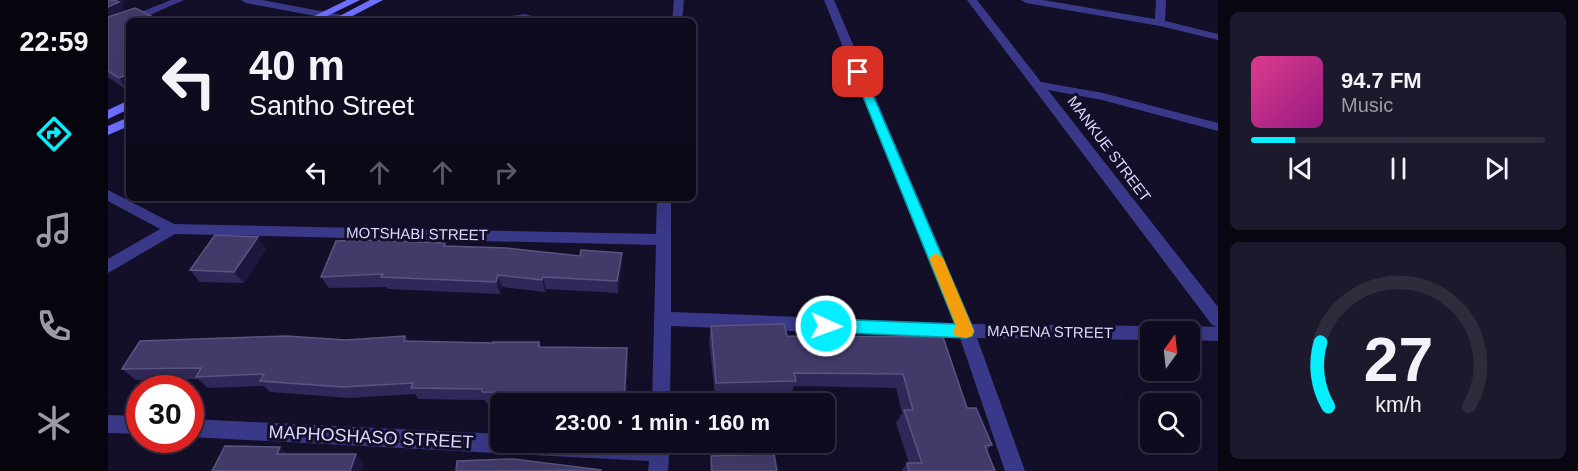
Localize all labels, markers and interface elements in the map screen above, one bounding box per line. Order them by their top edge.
text: 22:59 [19,27,89,57]
icon: left [150,42,228,120]
text: 40 m [249,42,345,89]
pin [832,46,883,97]
icon: arrive [841,55,874,88]
text: 94.7 FM [1341,68,1422,93]
text: Santho Street [249,91,414,121]
street label: MANKUE STREET [1064,93,1155,205]
text: Music [1341,94,1393,116]
icon: directions [33,113,75,155]
icon: previous [1284,152,1317,185]
icon: pause [1382,152,1415,185]
icon: next [1480,152,1513,185]
icon: left [300,156,333,189]
icon: ahead [363,156,396,189]
icon: ahead [426,156,459,189]
icon: right [489,156,522,189]
icon: music [33,209,75,251]
street label: MOTSHABI STREET [346,224,488,243]
position arrow [794,294,858,358]
icon: phone [33,305,75,347]
north arrow [1140,321,1200,381]
map controls [1140,321,1200,453]
street label: MAPENA STREET [987,322,1113,341]
text: 27 [1363,325,1433,394]
speed limit sign: 30 [126,375,204,453]
button: search [1140,393,1200,453]
text: km/h [1375,394,1421,418]
icon: climate [33,402,75,444]
text: 23:00 · 1 min · 160 m [555,410,770,435]
street label: MAPHOSHASO STREET [268,422,474,452]

